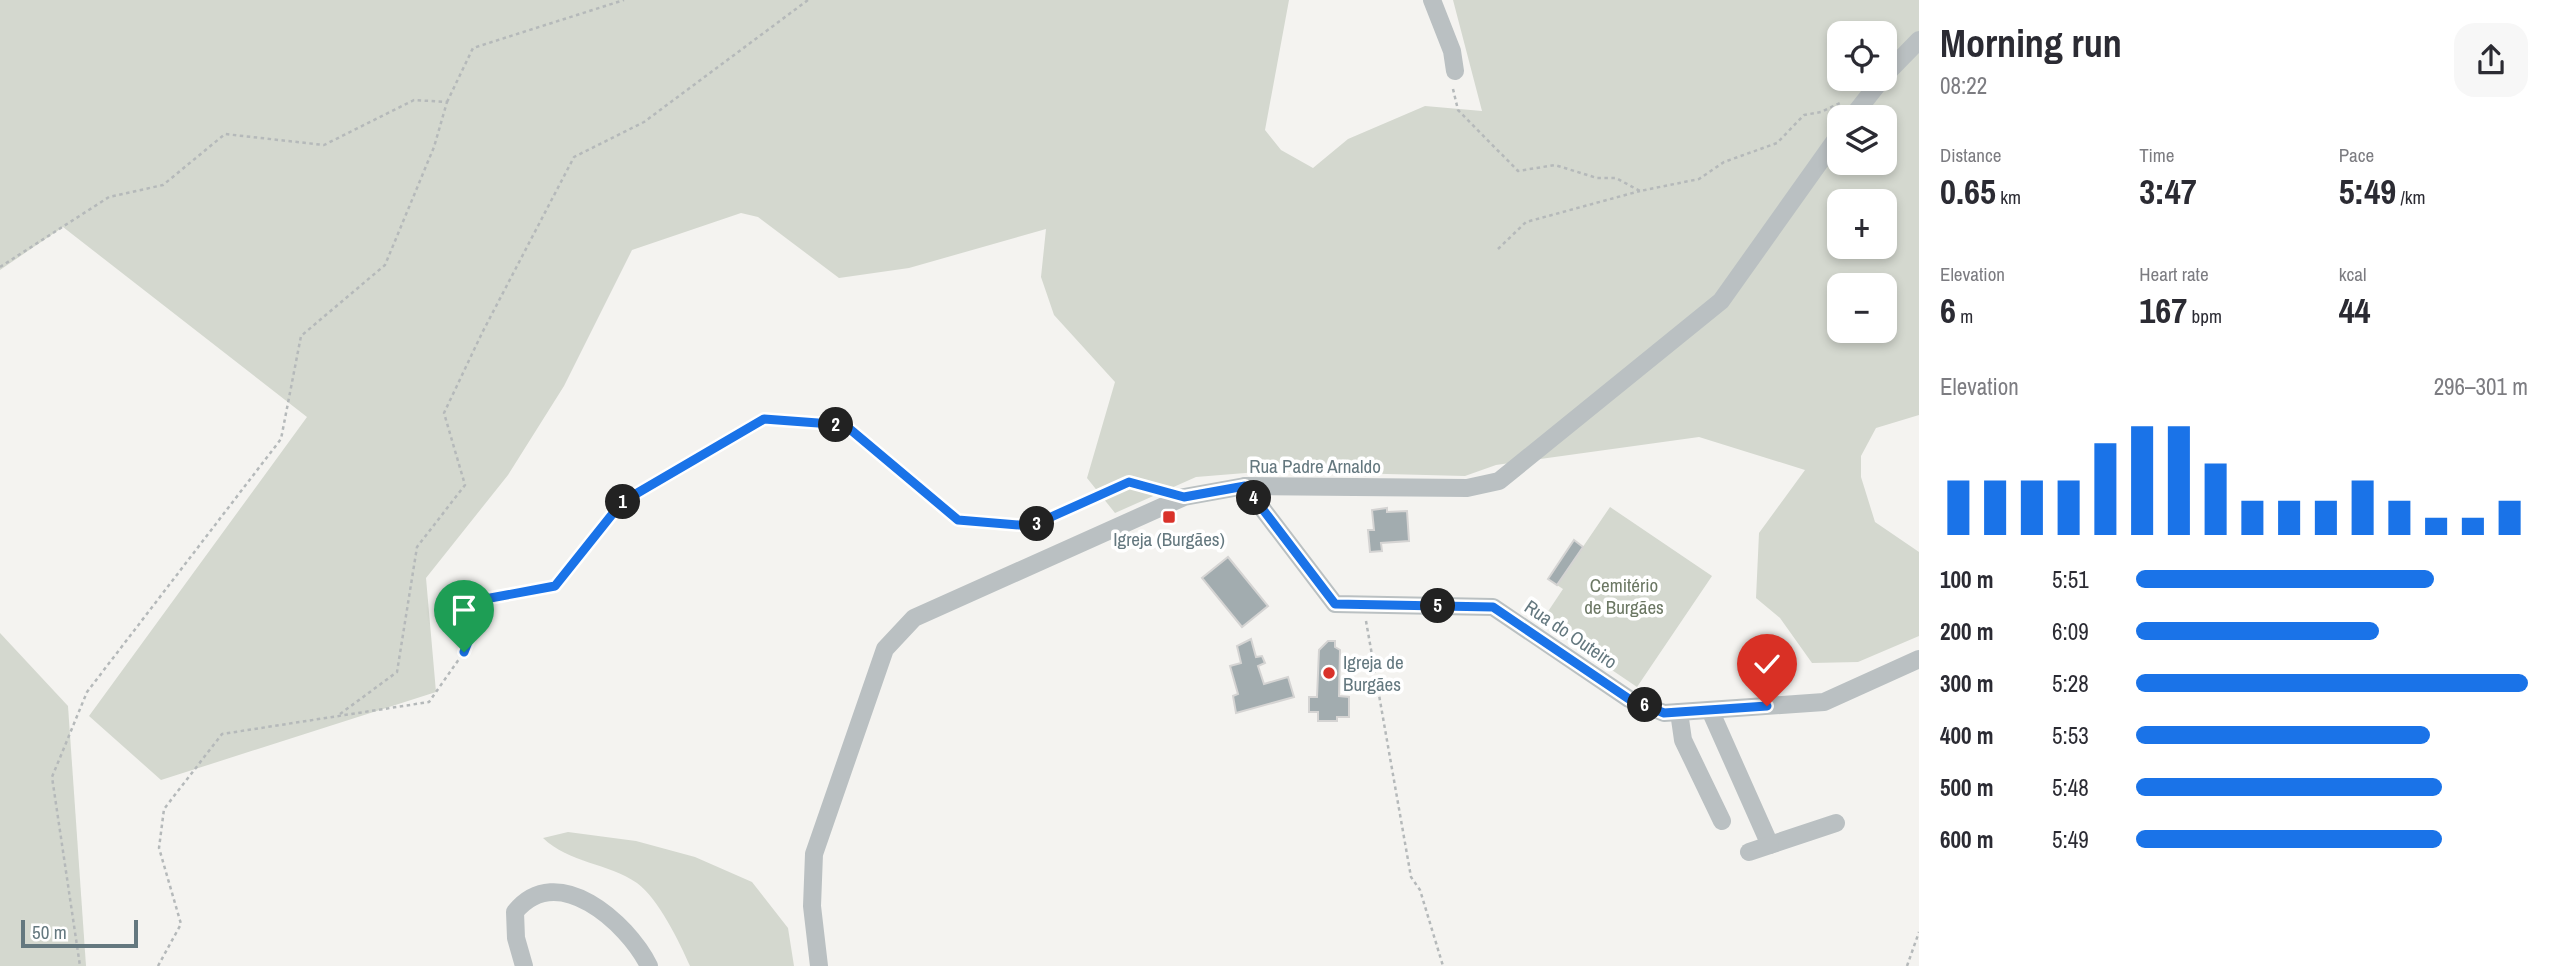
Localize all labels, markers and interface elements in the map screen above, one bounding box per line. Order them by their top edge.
text: Morning run [1940,18,2122,69]
map controls [1827,21,1897,343]
button: locate [1827,21,1897,91]
button: share [2454,23,2528,97]
text: 08:22 [1940,70,1987,101]
button: layers [1827,105,1897,175]
text: Distance [1940,142,2001,168]
text: Time [2139,142,2174,168]
text: Pace [2339,142,2374,168]
text: 0.65 [1940,168,1996,215]
text: 3:47 [2139,168,2197,215]
text: 5:49 [2339,168,2396,215]
text: km [1996,184,2021,210]
text: /km [2396,184,2426,210]
button: + [1827,189,1897,259]
text: Elevation [1940,261,2005,287]
text: Heart rate [2139,261,2209,287]
text: kcal [2339,261,2366,287]
button: − [1827,273,1897,343]
text: 6 [1940,287,1956,334]
text: 167 [2139,287,2187,334]
text: 44 [2339,287,2371,334]
text: m [1956,303,1973,329]
text: bpm [2187,303,2222,329]
text: Elevation [1940,371,2019,402]
text: 296–301 m [2434,371,2528,402]
pin: 2 [818,408,854,442]
text: 2 [831,411,840,437]
street label: Rua Padre Arnaldo [1249,453,1381,479]
pin: 4 [1236,480,1272,516]
pin: 1 [606,484,640,520]
text: 4 [1249,484,1258,510]
text: 1 [618,488,627,514]
pin: 3 [1020,506,1054,542]
marker: Igreja (Burgães) [1161,509,1177,525]
text: 3 [1032,510,1041,536]
place label: Igreja (Burgães) [1113,526,1225,552]
text: 100 m [1940,564,1993,595]
text: 5:51 [2052,564,2089,595]
park label: Cemitério de Burgães [1584,572,1664,620]
pin [434,580,494,652]
pin: 5 [1420,588,1456,624]
icon: arrive [445,591,483,629]
text: 5 [1433,592,1442,618]
street label: Rua do Outeiro [1520,593,1622,675]
text: 200 m [1940,616,1993,647]
text: 6:09 [2052,616,2089,647]
pin [1737,634,1797,706]
icon: check [1748,645,1786,683]
place label: Igreja de Burgães [1343,649,1404,697]
marker: Igreja de Burgães [1321,665,1337,681]
text: 300 m [1940,668,1993,699]
text: 5:28 [2052,668,2089,699]
pin: 6 [1628,688,1662,722]
text: 6 [1640,691,1649,717]
text: 400 m [1940,720,1993,751]
text: 5:53 [2052,720,2089,751]
text: 500 m [1940,772,1993,803]
text: 5:48 [2052,772,2089,803]
text: 600 m [1940,824,1993,855]
text: 5:49 [2052,824,2089,855]
scale bar [21,917,138,949]
text: 50 m [32,919,67,945]

